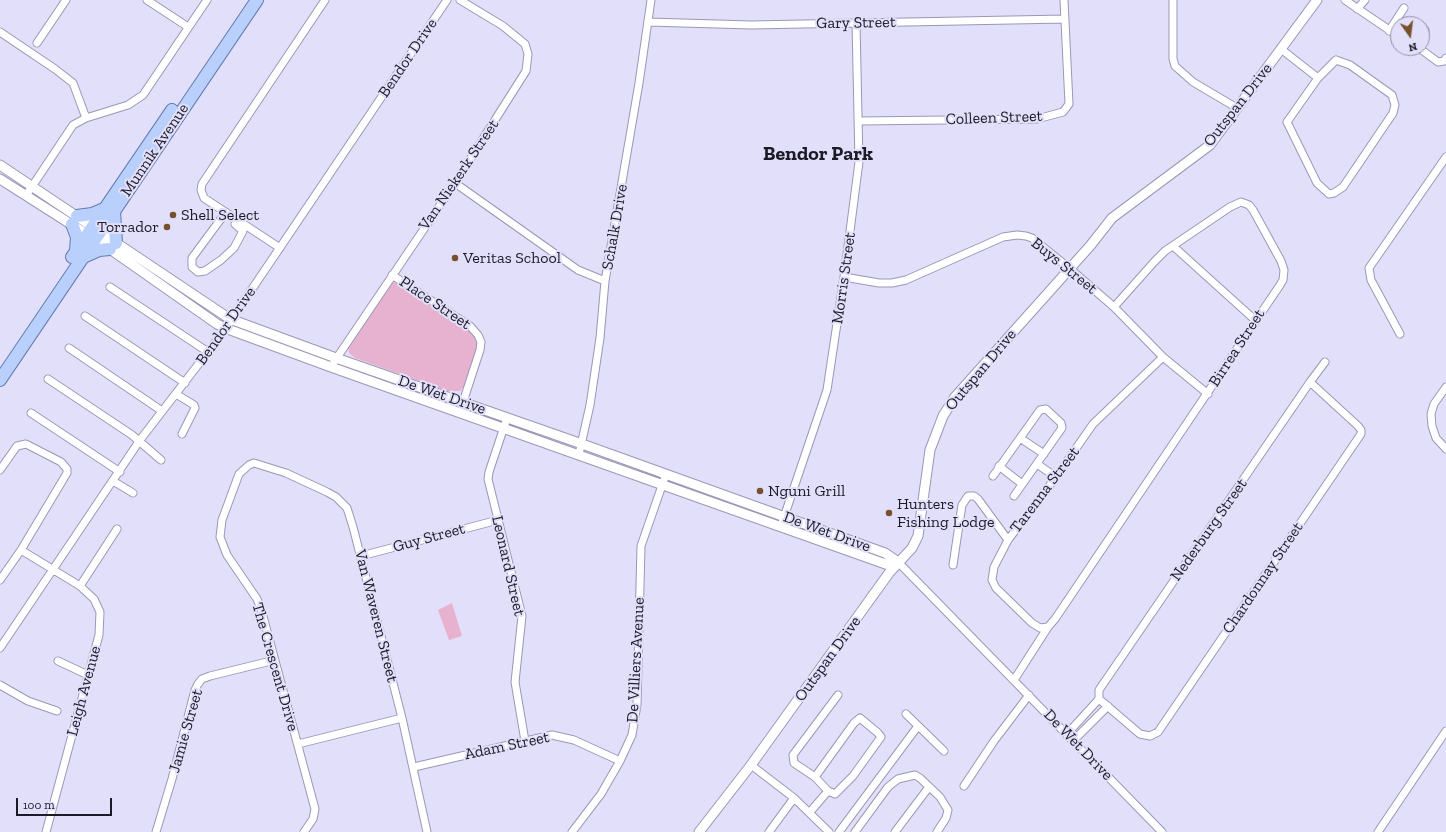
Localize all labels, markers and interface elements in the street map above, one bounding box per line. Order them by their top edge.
street label: Gary Street [816,13,896,33]
street label: Bendor Drive [374,15,442,101]
north arrow [1390,16,1430,56]
text: N [1407,40,1418,54]
street label: Outspan Drive [1199,59,1277,151]
street label: Munnik Avenue [117,100,193,200]
street label: Colleen Street [945,107,1043,129]
street label: Van Niekerk Street [415,116,503,234]
district label: Bendor Park [763,142,873,166]
street label: Schalk Drive [598,183,632,271]
place label: Shell Select [181,205,259,225]
marker: Shell Select [168,210,178,220]
place label: Torrador [97,217,159,237]
marker: Torrador [162,222,172,232]
street label: Morris Street [828,231,860,325]
street label: Buys Street [1027,234,1101,298]
place label: Veritas School [463,248,561,268]
marker: Veritas School [450,253,460,263]
street label: Place Street [396,272,474,334]
street label: Bendor Drive [192,283,260,369]
street label: Birrea Street [1205,306,1269,390]
street label: Outspan Drive [941,325,1021,415]
street label: De Wet Drive [396,371,488,419]
street label: Tarenna Street [1006,443,1084,537]
street label: Nederburg Street [1166,475,1252,585]
place label: Nguni Grill [768,481,845,501]
marker: Nguni Grill [755,486,765,496]
place label: Hunters Fishing Lodge [897,494,994,532]
street label: De Wet Drive [781,507,873,557]
marker: Hunters Fishing Lodge [884,508,894,518]
street label: Leonard Street [487,514,529,618]
street label: Guy Street [391,519,467,557]
street label: Chardonnay Street [1219,519,1307,637]
street label: Van Waveren Street [350,548,402,684]
street label: De Villiers Avenue [623,597,649,723]
street label: The Crescent Drive [247,600,303,734]
street label: Outspan Drive [791,613,865,705]
street label: Leigh Avenue [63,644,105,738]
street label: Jamie Street [165,687,207,775]
street label: De Wet Drive [1039,705,1117,785]
street label: Adam Street [463,728,551,764]
scale bar [18,790,114,816]
text: 100 m [23,798,55,812]

